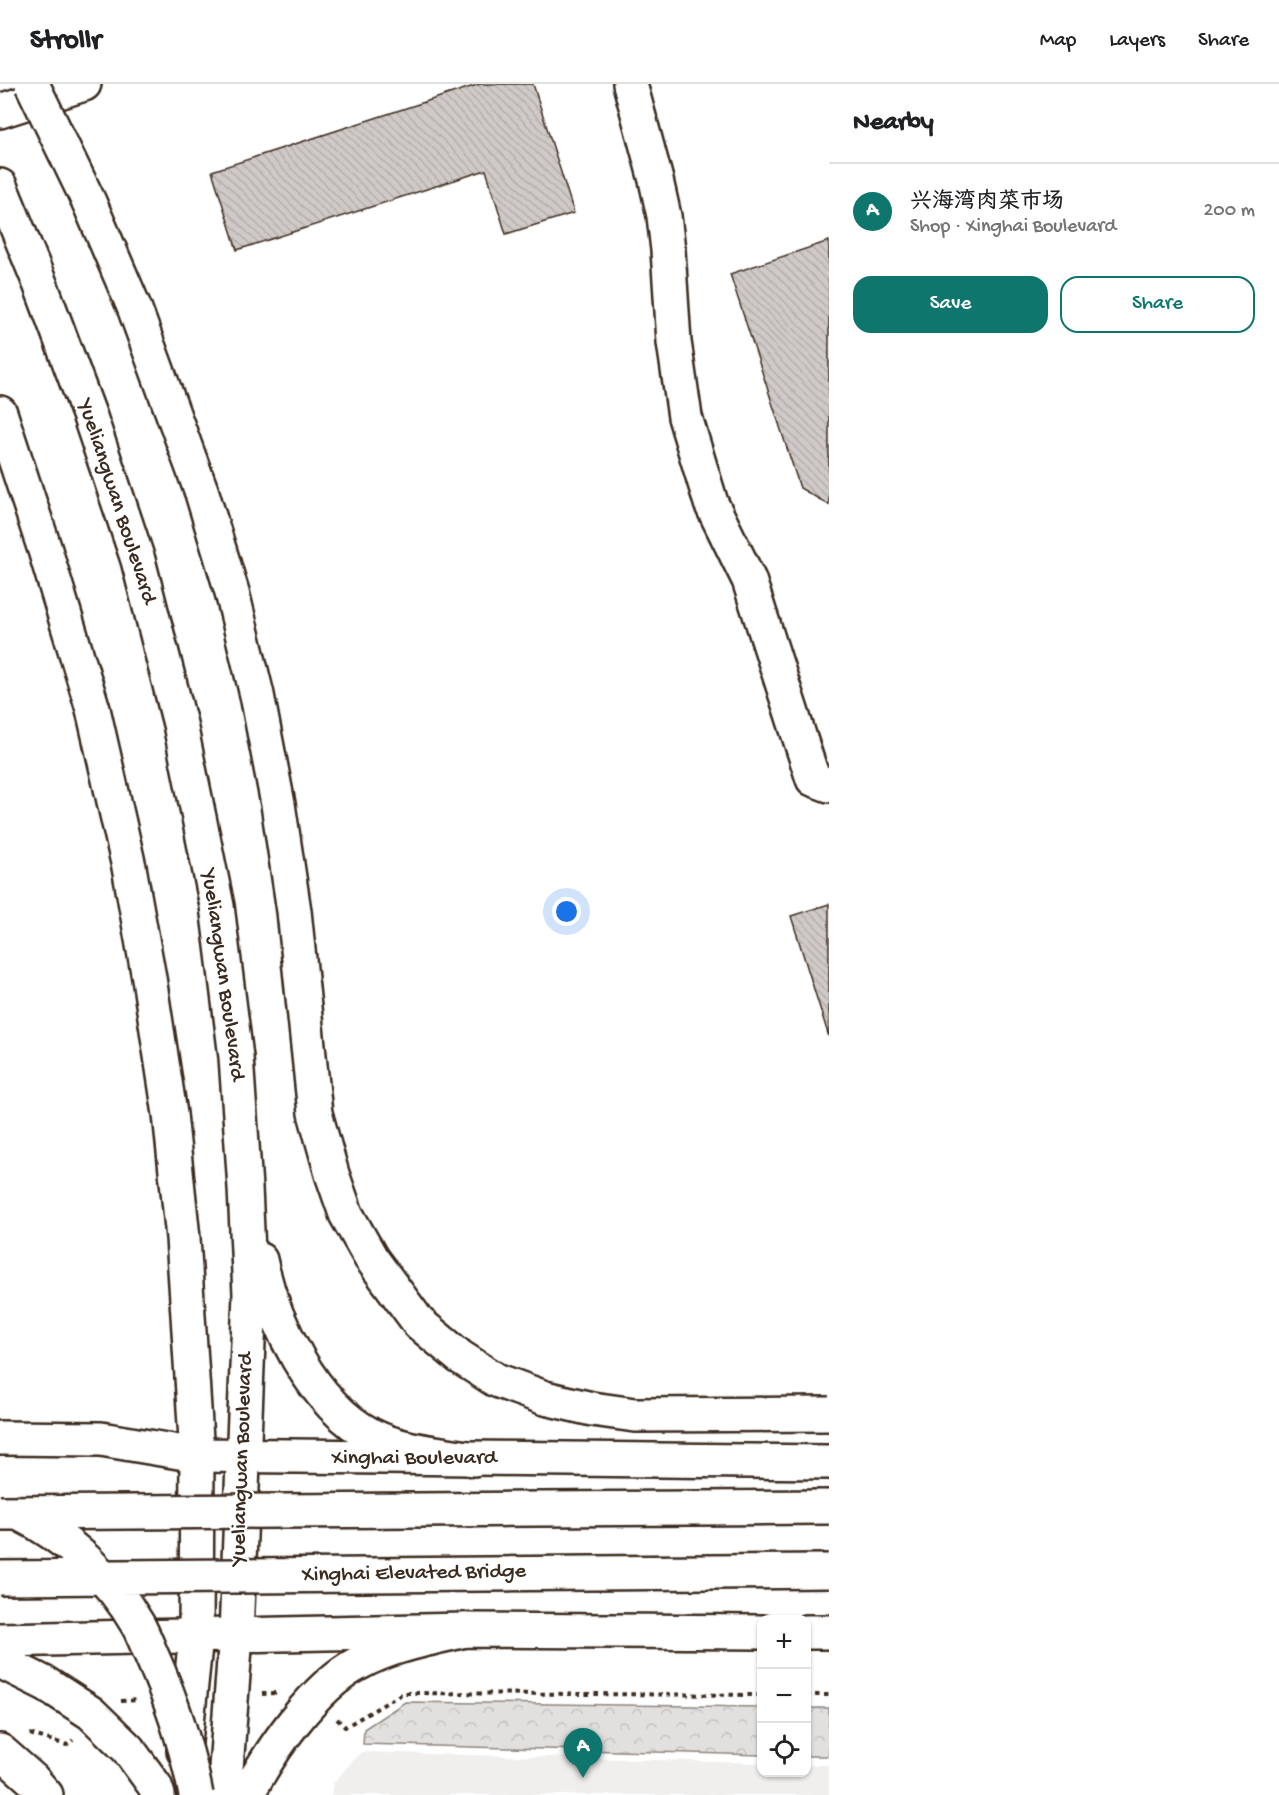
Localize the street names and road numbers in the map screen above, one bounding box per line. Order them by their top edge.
street label: Yueliangwan Boulevard [70,395,162,609]
street label: Yueliangwan Boulevard [194,866,250,1085]
street label: Yueliangwan Boulevard [226,1350,260,1568]
street label: Xinghai Boulevard [330,1446,499,1472]
street label: Xinghai Elevated Bridge [301,1559,527,1589]

